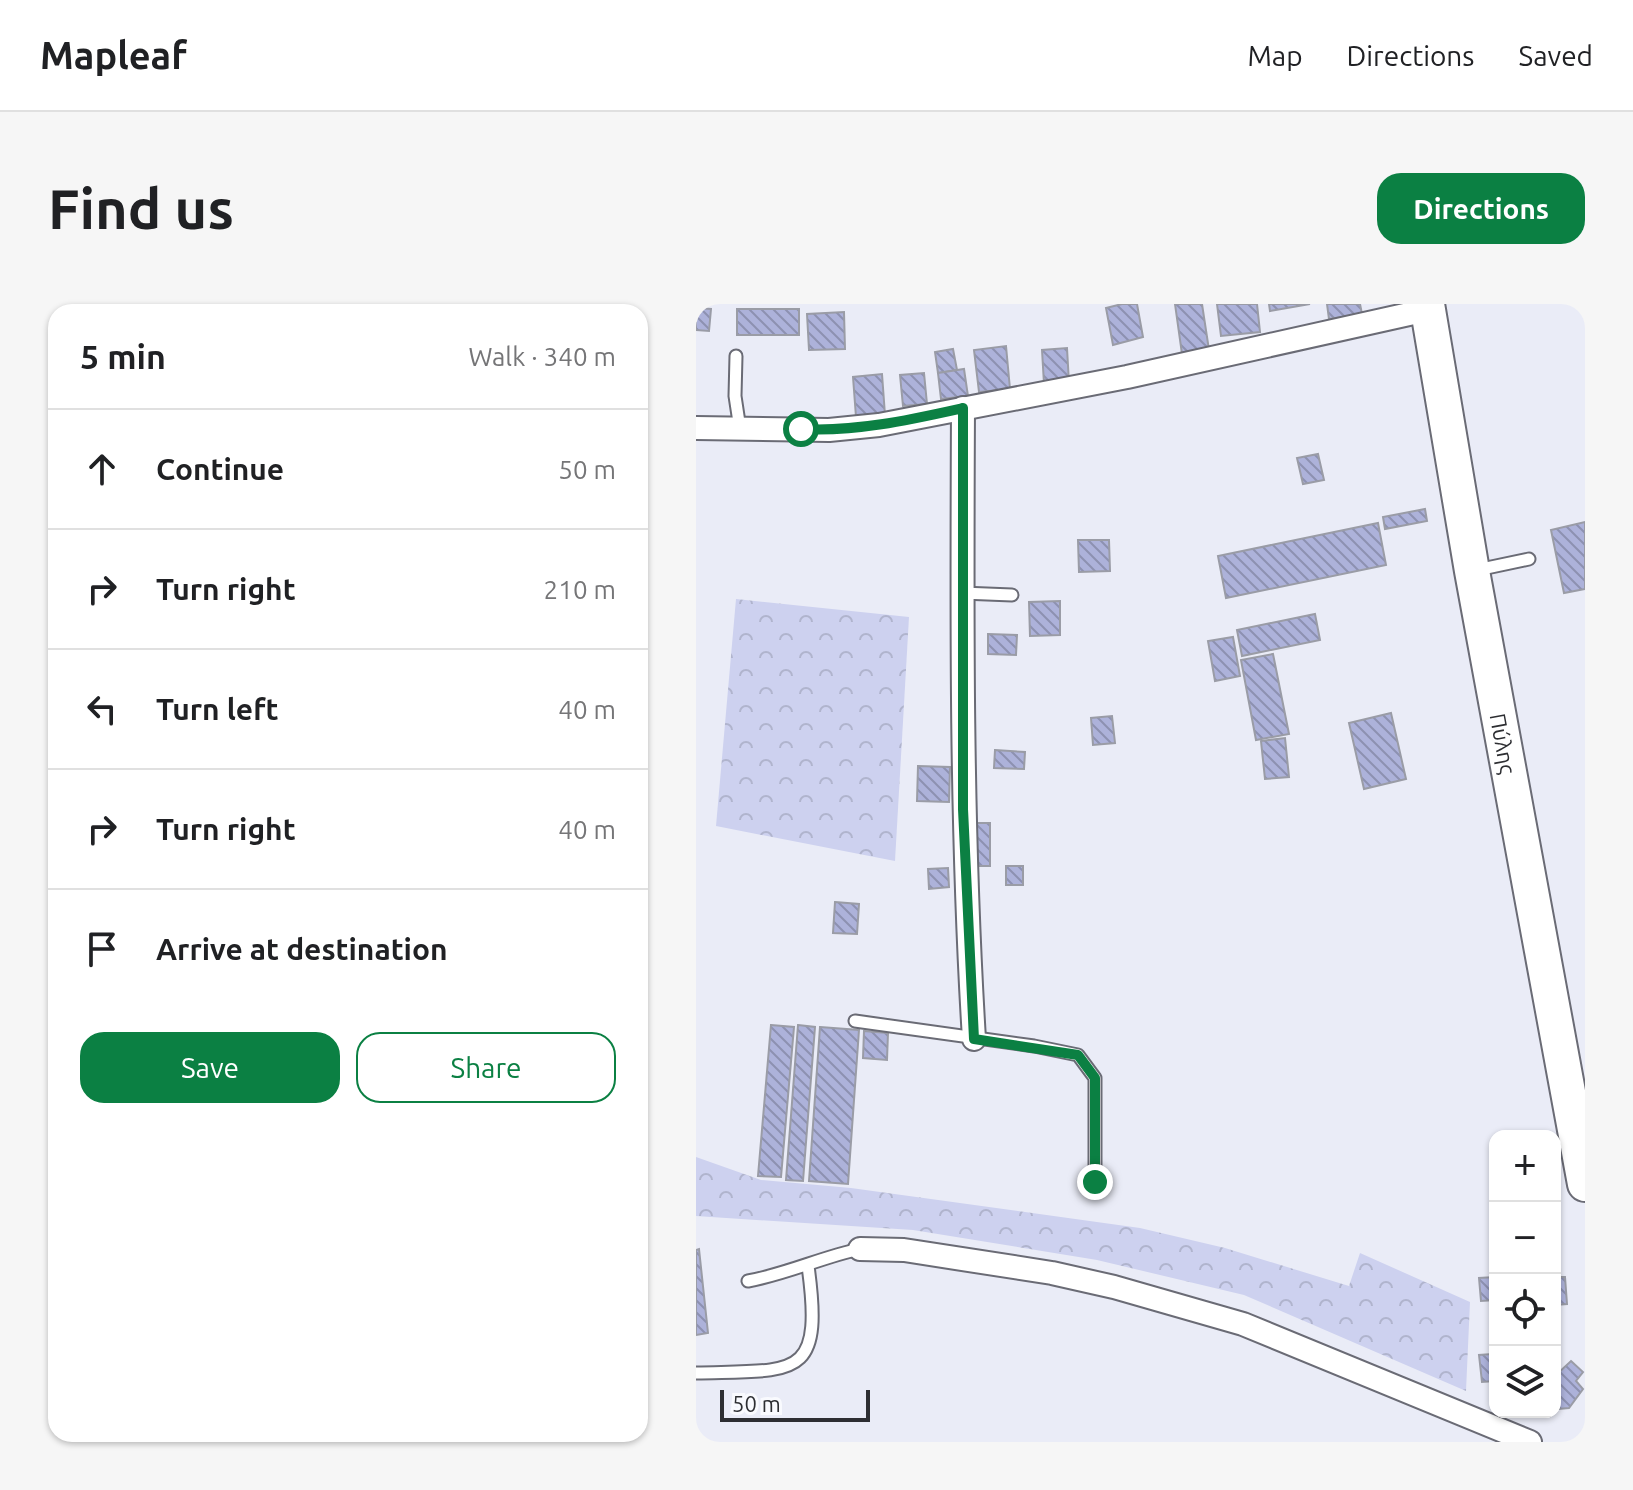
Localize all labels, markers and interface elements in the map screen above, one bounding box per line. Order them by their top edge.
text: Mapleaf [40,34,187,76]
text: Map [1247,40,1303,71]
text: Directions [1347,40,1474,71]
text: Saved [1518,40,1593,71]
button: Directions [1377,173,1585,244]
text: Find us [48,177,234,240]
text: 5 min [80,337,166,375]
text: Walk · 340 m [468,342,616,371]
route start [783,411,819,447]
icon: ahead [80,447,124,491]
text: Continue [156,452,284,486]
text: 50 m [558,455,616,484]
icon: right [80,567,124,611]
text: Turn right [156,572,296,606]
text: 210 m [544,575,616,604]
icon: left [80,687,124,731]
text: Turn left [156,692,278,726]
text: 40 m [558,695,616,724]
street label: Πύλης [1486,711,1522,776]
icon: right [80,807,124,851]
text: Turn right [156,812,296,846]
text: 40 m [558,815,616,844]
icon: arrive [80,927,124,971]
text: Arrive at destination [156,932,448,966]
button: Save [80,1032,340,1103]
button: Share [356,1032,616,1103]
map controls [1489,1130,1561,1418]
button: + [1489,1130,1561,1202]
route end [1077,1164,1113,1200]
button: − [1489,1202,1561,1274]
button: locate [1489,1274,1561,1346]
button: layers [1489,1346,1561,1418]
scale bar [720,1386,870,1422]
text: 50 m [732,1391,781,1416]

